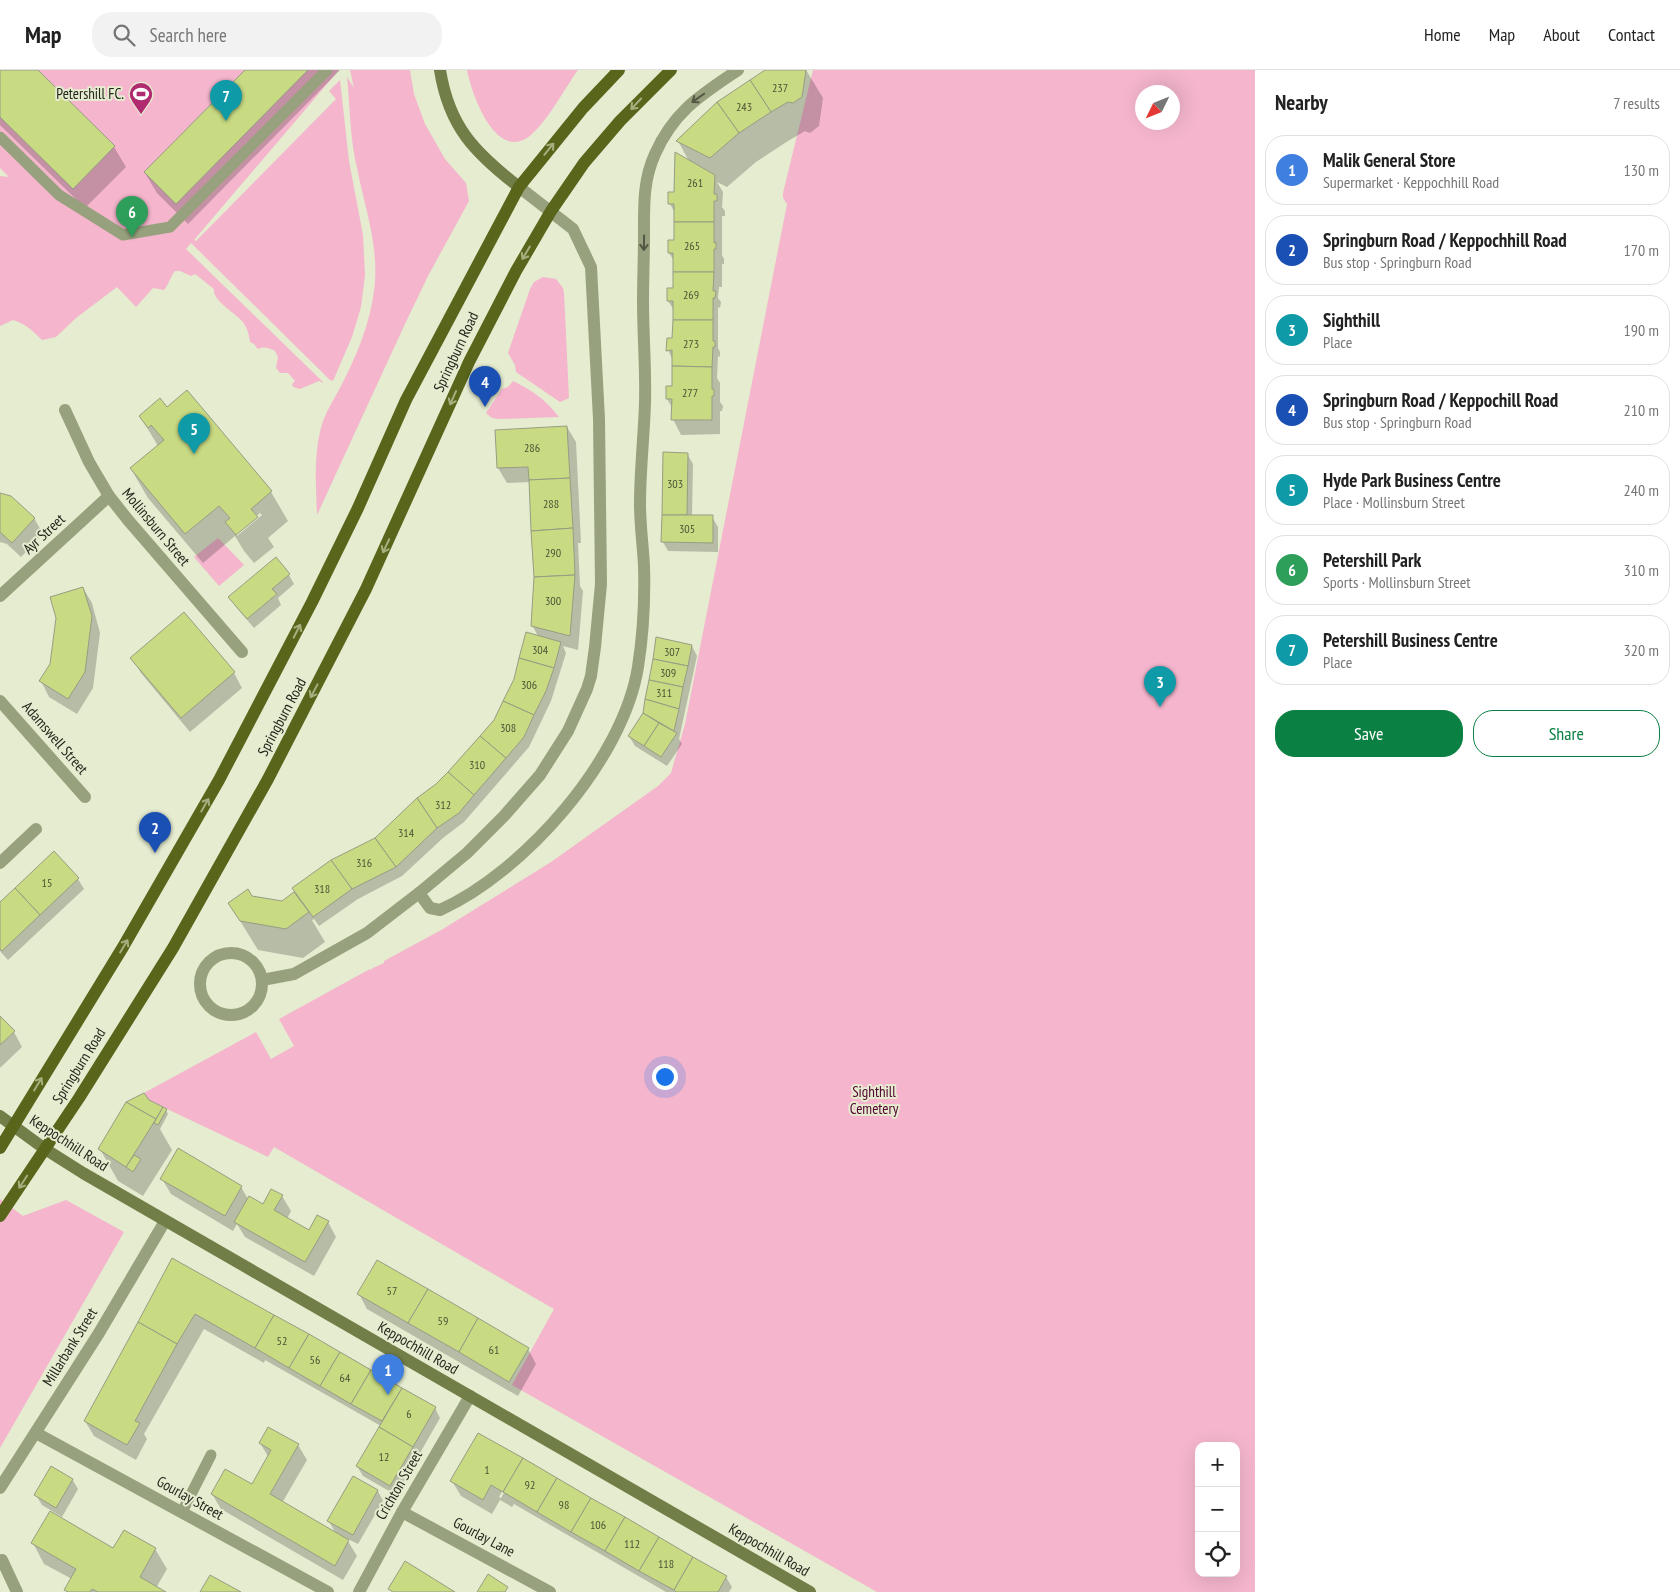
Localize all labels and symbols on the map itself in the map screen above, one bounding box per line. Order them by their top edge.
pin: 7 [210,80,242,121]
house number: 237 [772,80,788,95]
sports icon: Petershill FC. [128,81,154,115]
place label: Petershill FC. [56,84,124,103]
north arrow [1135,85,1180,130]
one-way arrow [691,93,705,103]
one-way arrow [630,98,642,110]
house number: 243 [736,99,752,114]
one-way arrow [544,143,555,156]
house number: 261 [687,175,703,190]
pin: 6 [116,196,148,237]
one-way arrow [639,234,649,251]
house number: 265 [684,238,700,253]
one-way arrow [521,245,531,259]
house number: 269 [683,287,699,302]
street label: Springburn Road [429,309,482,395]
house number: 273 [683,336,699,351]
pin: 4 [469,366,501,407]
house number: 277 [682,385,698,400]
one-way arrow [447,390,457,405]
pin: 5 [178,413,210,454]
house number: 286 [524,440,540,455]
house number: 303 [667,476,683,491]
street label: Mollinsburn Street [118,484,194,570]
house number: 288 [543,496,559,511]
street label: Ayr Street [19,509,69,558]
house number: 305 [679,521,695,536]
one-way arrow [380,538,390,553]
house number: 290 [545,545,561,560]
house number: 300 [545,593,561,608]
one-way arrow [292,623,302,638]
house number: 304 [532,642,549,657]
house number: 307 [664,644,680,659]
house number: 309 [660,665,676,680]
pin: 3 [1144,666,1176,707]
street label: Springburn Road [253,674,310,759]
house number: 306 [521,677,537,692]
one-way arrow [309,684,319,699]
house number: 311 [656,685,672,700]
street label: Adamswell Street [19,697,92,778]
house number: 308 [500,720,516,735]
house number: 310 [469,757,485,772]
house number: 312 [435,797,451,812]
one-way arrow [200,798,210,813]
pin: 2 [139,812,171,853]
house number: 314 [398,825,415,840]
house number: 316 [356,855,372,870]
house number: 15 [42,875,52,890]
house number: 318 [314,881,330,896]
one-way arrow [119,939,129,953]
street label: Springburn Road [48,1024,109,1107]
your location [652,1064,678,1090]
one-way arrow [34,1078,44,1092]
park label: Sighthill Cemetery [850,1082,899,1118]
street label: Keppochhill Road [26,1110,112,1175]
one-way arrow [17,1175,27,1189]
house number: 57 [387,1283,397,1298]
street label: Millarbank Street [38,1304,101,1389]
house number: 59 [438,1313,448,1328]
street label: Keppochhill Road [374,1317,462,1378]
house number: 52 [277,1333,287,1348]
house number: 61 [489,1342,499,1357]
house number: 56 [310,1352,320,1367]
pin: 1 [372,1354,404,1395]
house number: 64 [340,1370,351,1385]
house number: 6 [406,1406,412,1421]
street label: Crichton Street [371,1447,426,1523]
house number: 12 [379,1449,389,1464]
house number: 1 [484,1462,490,1477]
street label: Gourlay Street [154,1471,227,1524]
house number: 92 [525,1477,535,1492]
house number: 98 [559,1497,569,1512]
street label: Gourlay Lane [450,1512,518,1561]
house number: 106 [590,1517,606,1532]
street label: Keppochhill Road [725,1519,813,1580]
house number: 112 [624,1536,640,1551]
house number: 118 [658,1556,674,1571]

